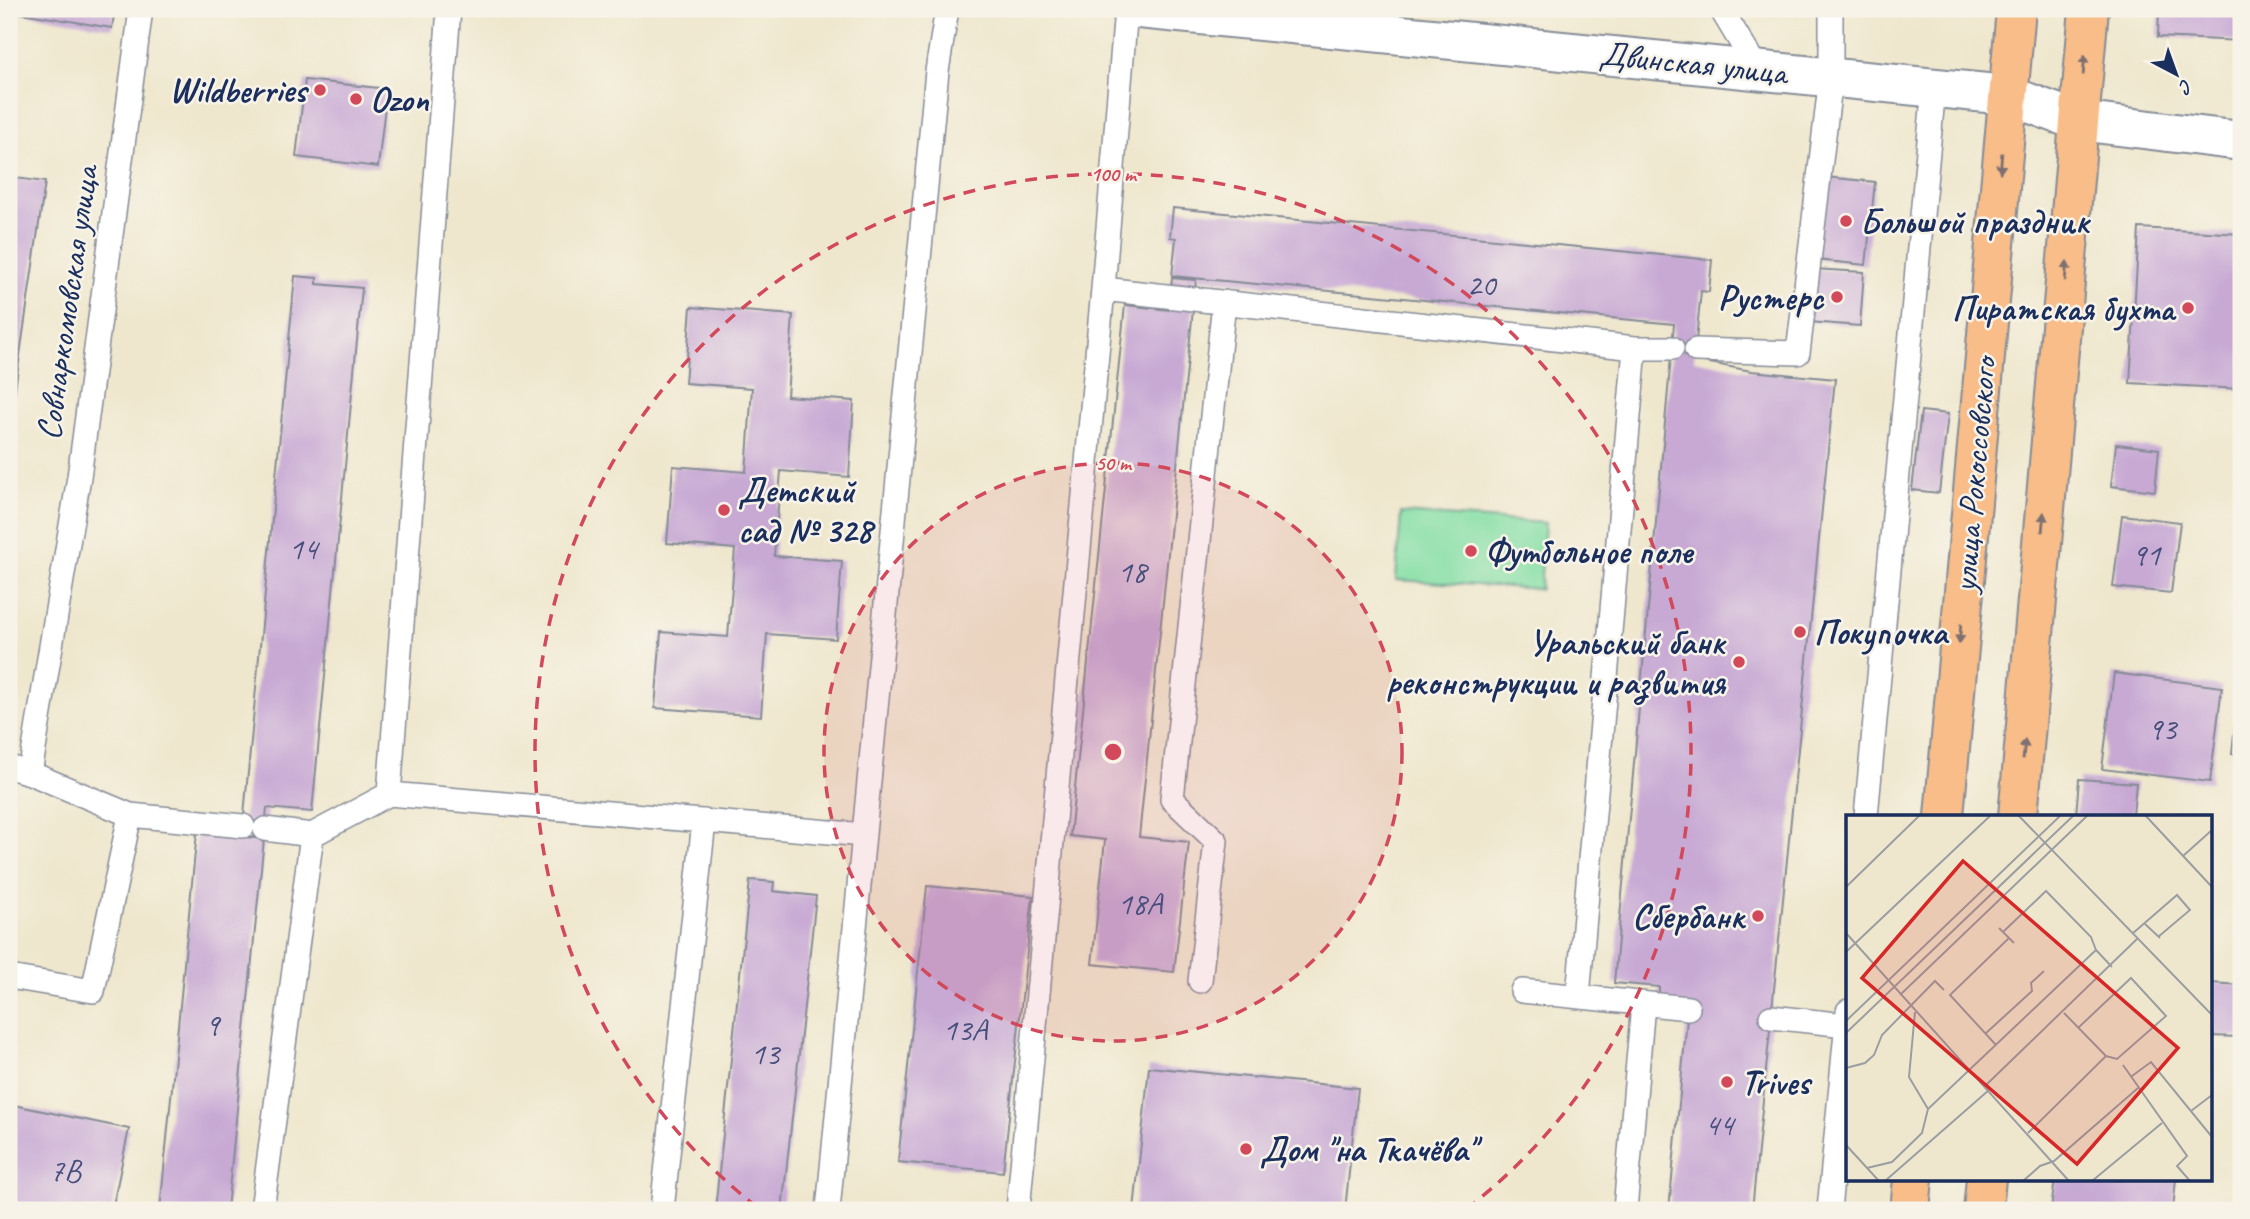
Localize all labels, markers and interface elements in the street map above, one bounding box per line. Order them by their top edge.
street label: Двинская улица [1597,31,1791,95]
north arrow [2142,38,2212,108]
one-way arrow [2078,54,2089,76]
place label: Wildberries [169,68,310,113]
text: С [2173,74,2198,100]
place label: Ozon [370,77,429,122]
marker: Wildberries [312,82,328,98]
marker: Ozon [348,91,364,107]
one-way arrow [1995,152,2006,174]
street label: Совнаркомовская улица [26,161,109,443]
text: 100 m [1090,161,1138,187]
place label: Большой праздник [1860,199,2092,244]
marker: Большой праздник [1838,213,1854,229]
one-way arrow [2061,260,2072,282]
house number: 20 [1467,264,1498,305]
place label: Рустерс [1718,275,1825,320]
place label: Пиратская бухта [1952,286,2177,331]
marker: Рустерс [1829,289,1845,305]
marker: Пиратская бухта [2180,300,2196,316]
street label: улица Рокоссовского [1941,352,2007,596]
text: 50 m [1095,450,1133,476]
place label: Детский сад № 328 [738,468,876,553]
marker: Детский сад № 328 [716,502,732,518]
one-way arrow [2038,511,2049,533]
house number: 14 [289,528,321,569]
place label: Футбольное поле [1485,529,1695,574]
house number: 91 [2132,534,2162,575]
marker: Футбольное поле [1463,543,1479,559]
house number: 18 [1118,551,1149,592]
place label: Покупочка [1814,610,1950,655]
place label: Уральский банк реконструкции и развития [1387,620,1727,705]
one-way arrow [1954,623,1965,645]
marker: Покупочка [1792,624,1808,640]
marker: Уральский банк реконструкции и развития [1731,654,1747,670]
house number: 93 [2148,708,2179,749]
one-way arrow [2018,737,2029,759]
centre of rings [1101,740,1125,764]
inset map [1846,815,2212,1180]
house number: 18А [1118,883,1164,924]
place label: Сбербанк [1632,894,1747,939]
marker: Сбербанк [1750,908,1766,924]
house number: 9 [205,1004,222,1045]
house number: 13А [943,1009,989,1050]
house number: 13 [751,1033,782,1074]
place label: Trives [1741,1060,1813,1105]
marker: Trives [1719,1074,1735,1090]
house number: 44 [1705,1104,1737,1145]
place label: Дом "на Ткачёва" [1260,1127,1483,1172]
marker: Дом "на Ткачёва" [1238,1141,1254,1157]
house number: 7В [50,1150,83,1191]

